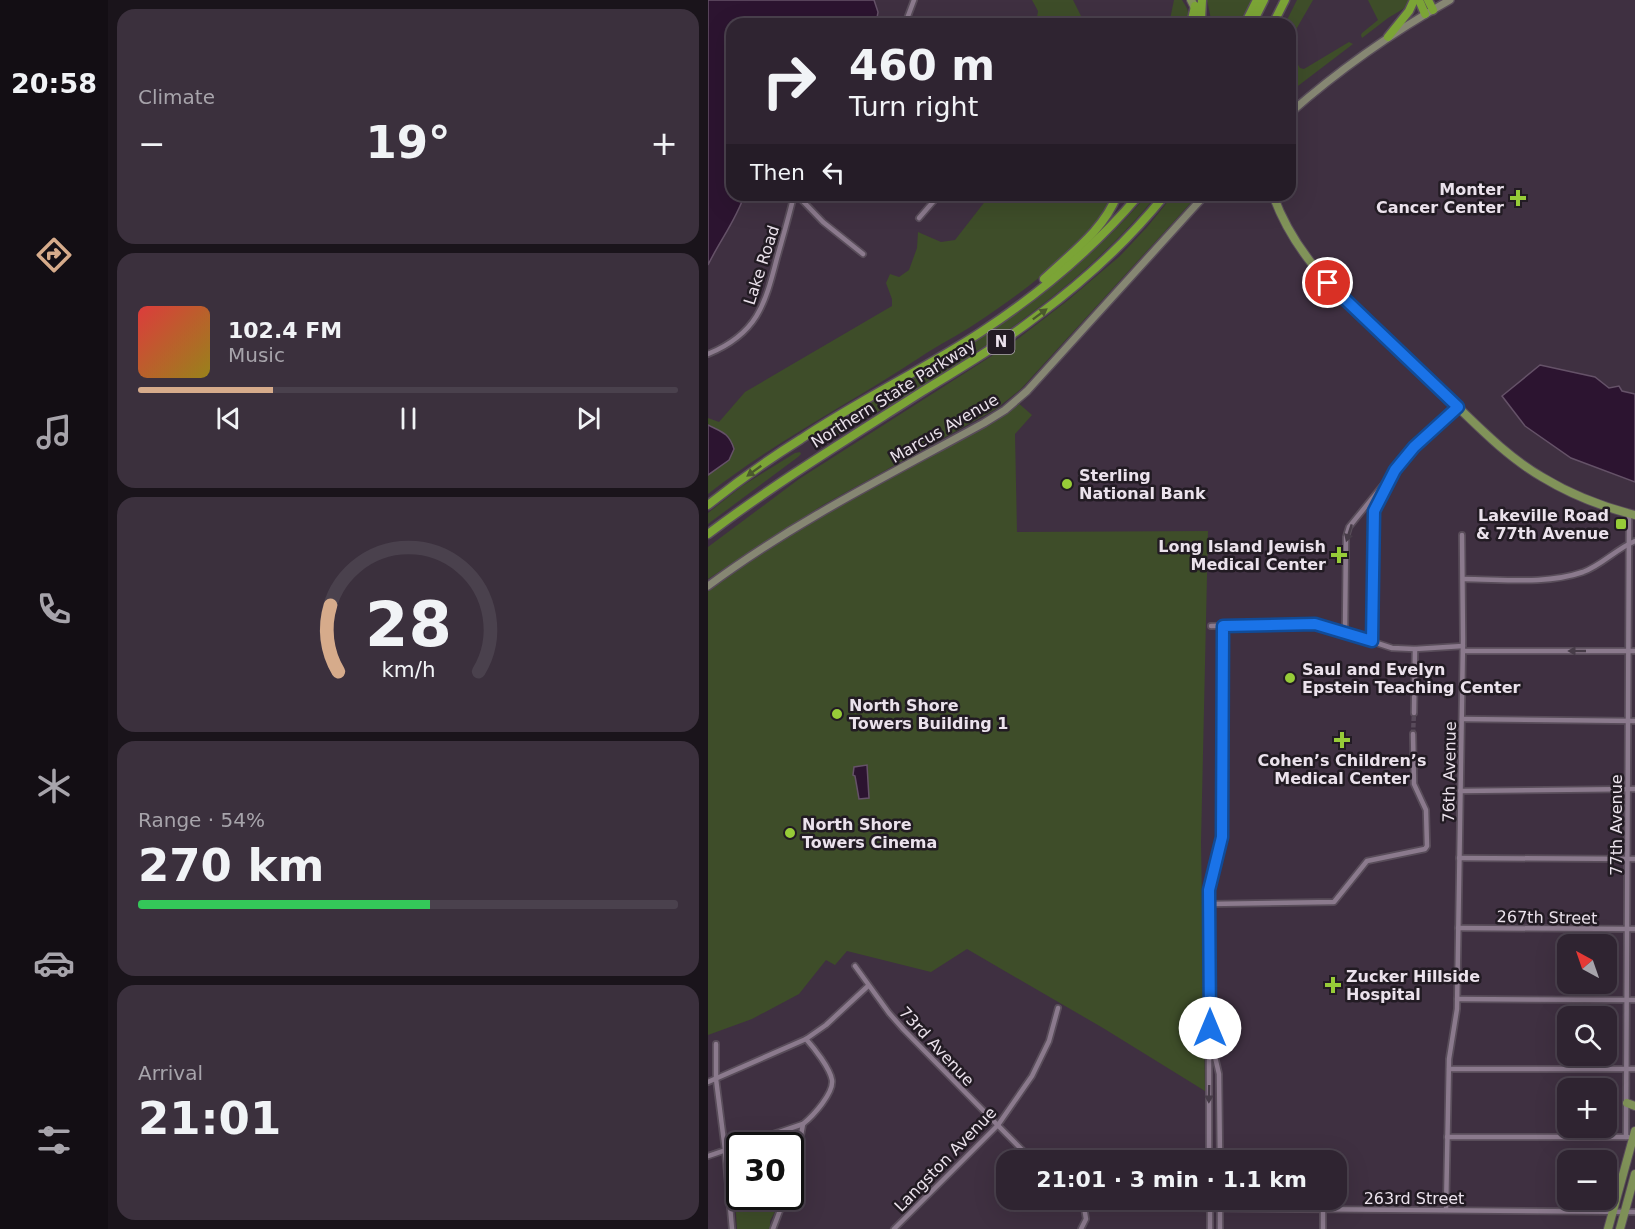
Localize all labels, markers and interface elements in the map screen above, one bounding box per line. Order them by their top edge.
text: 460 m [849,41,995,90]
icon: right [750,42,828,120]
text: 20:58 [11,68,97,99]
text: Climate [138,85,215,109]
text: Turn right [849,91,978,122]
text: 19° [365,116,451,169]
text: − [138,124,166,163]
text: + [650,124,678,163]
icon: left [817,156,850,189]
text: Then [750,160,805,185]
place label: Monter Cancer Center [1376,180,1504,217]
marker: Monter Cancer Center [1509,189,1527,207]
street label: Lake Road [740,223,783,307]
icon: directions [33,234,75,276]
pin [1302,257,1353,308]
icon: arrive [1311,266,1344,299]
one-way arrow [1032,309,1047,321]
text: 102.4 FM [228,318,342,343]
road number: N [988,330,1014,354]
street label: Northern State Parkway [807,335,979,452]
text: Music [228,343,285,367]
street label: Marcus Avenue [887,390,1002,467]
icon: previous [212,402,245,435]
icon: pause [392,402,425,435]
icon: next [572,402,605,435]
icon: music [33,411,75,453]
one-way arrow [746,465,762,477]
place label: Sterling National Bank [1079,466,1206,503]
marker: Sterling National Bank [1060,477,1074,491]
place label: Lakeville Road & 77th Avenue [1476,506,1609,543]
marker: Lakeville Road & 77th Avenue [1614,517,1628,531]
one-way arrow [1343,524,1353,542]
place label: Long Island Jewish Medical Center [1158,537,1326,574]
marker: Long Island Jewish Medical Center [1330,546,1348,564]
icon: phone [33,588,75,630]
text: 28 [365,588,451,661]
one-way arrow [1567,646,1586,656]
text: km/h [381,657,435,682]
place label: Saul and Evelyn Epstein Teaching Center [1302,660,1521,697]
marker: Saul and Evelyn Epstein Teaching Center [1283,671,1297,685]
place label: North Shore Towers Building 1 [849,696,1008,733]
marker: North Shore Towers Building 1 [830,707,844,721]
street label: 76th Avenue [1439,721,1460,823]
marker: Cohen’s Children’s Medical Center [1333,731,1351,749]
place label: Cohen’s Children’s Medical Center [1258,751,1426,788]
icon: climate [33,765,75,807]
street label: 77th Avenue [1607,774,1626,876]
text: Range · 54% [138,808,265,832]
place label: North Shore Towers Cinema [802,815,937,852]
marker: North Shore Towers Cinema [783,826,797,840]
text: 270 km [138,839,324,892]
street label: 267th Street [1497,907,1597,928]
north arrow [1557,934,1617,994]
map controls [1557,934,1617,1210]
icon: car [33,942,75,984]
place label: Zucker Hillside Hospital [1346,967,1480,1004]
marker: Zucker Hillside Hospital [1324,976,1342,994]
position arrow [1178,996,1242,1060]
street label: 73rd Avenue [895,1003,978,1090]
button: search [1557,1006,1617,1066]
text: Arrival [138,1061,203,1085]
button: + [1557,1078,1617,1138]
one-way arrow [1204,1085,1214,1104]
text: 21:01 [138,1092,281,1145]
street label: Langston Avenue [891,1103,1000,1216]
icon: filters [33,1119,75,1161]
speed limit sign: 30 [726,1132,804,1210]
button: − [1557,1150,1617,1210]
text: 21:01 · 3 min · 1.1 km [1036,1167,1307,1192]
street label: 263rd Street [1364,1189,1464,1208]

